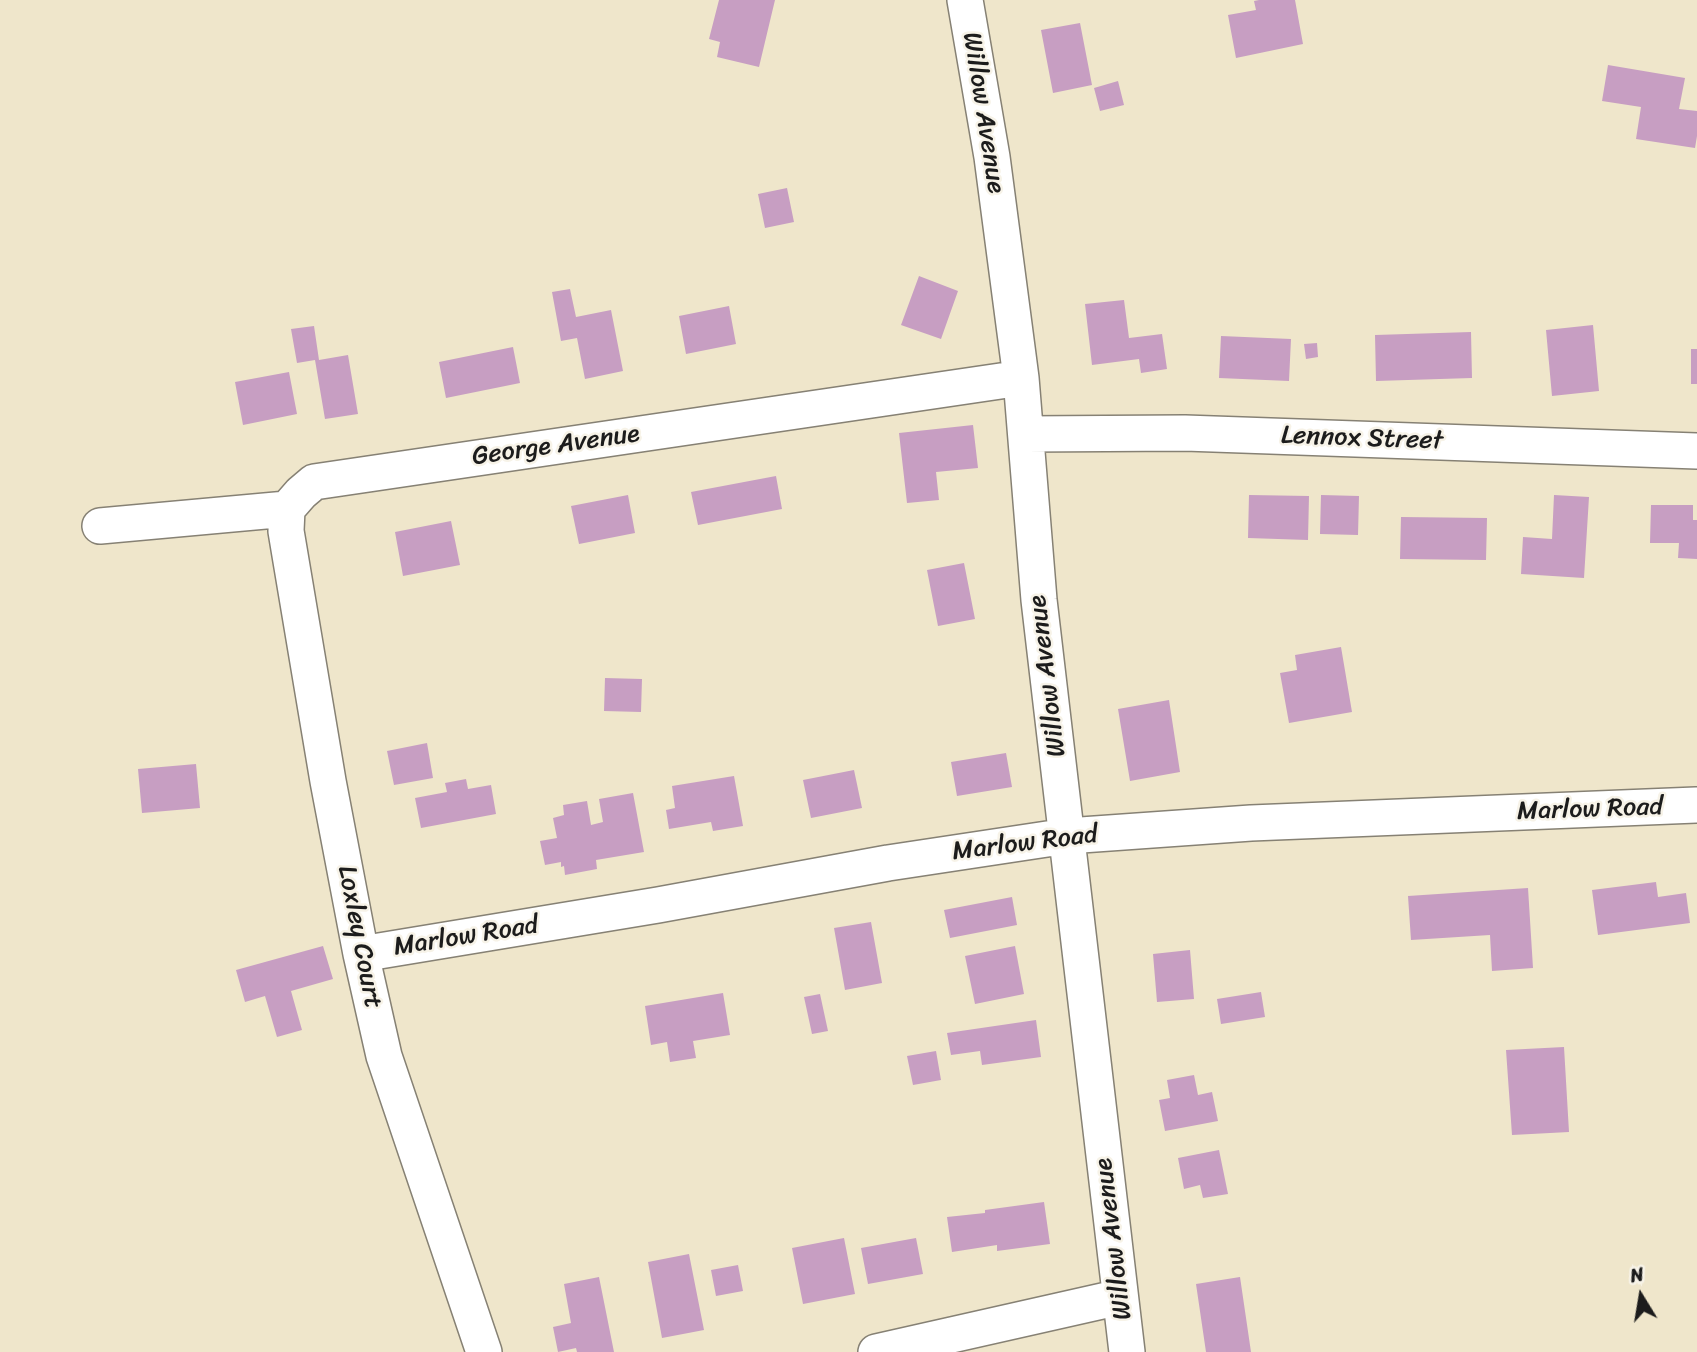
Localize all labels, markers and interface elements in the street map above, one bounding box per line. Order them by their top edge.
street label: Willow Avenue [955,30,1011,196]
street label: George Avenue [470,419,642,473]
street label: Lennox Street [1280,421,1444,457]
street label: Willow Avenue [1023,593,1073,759]
street label: Marlow Road [1516,792,1664,828]
street label: Marlow Road [951,820,1099,868]
street label: Loxley Court [330,863,388,1011]
street label: Marlow Road [391,910,541,964]
street label: Willow Avenue [1089,1156,1139,1322]
text: N [1627,1257,1647,1292]
north arrow [1606,1261,1676,1331]

